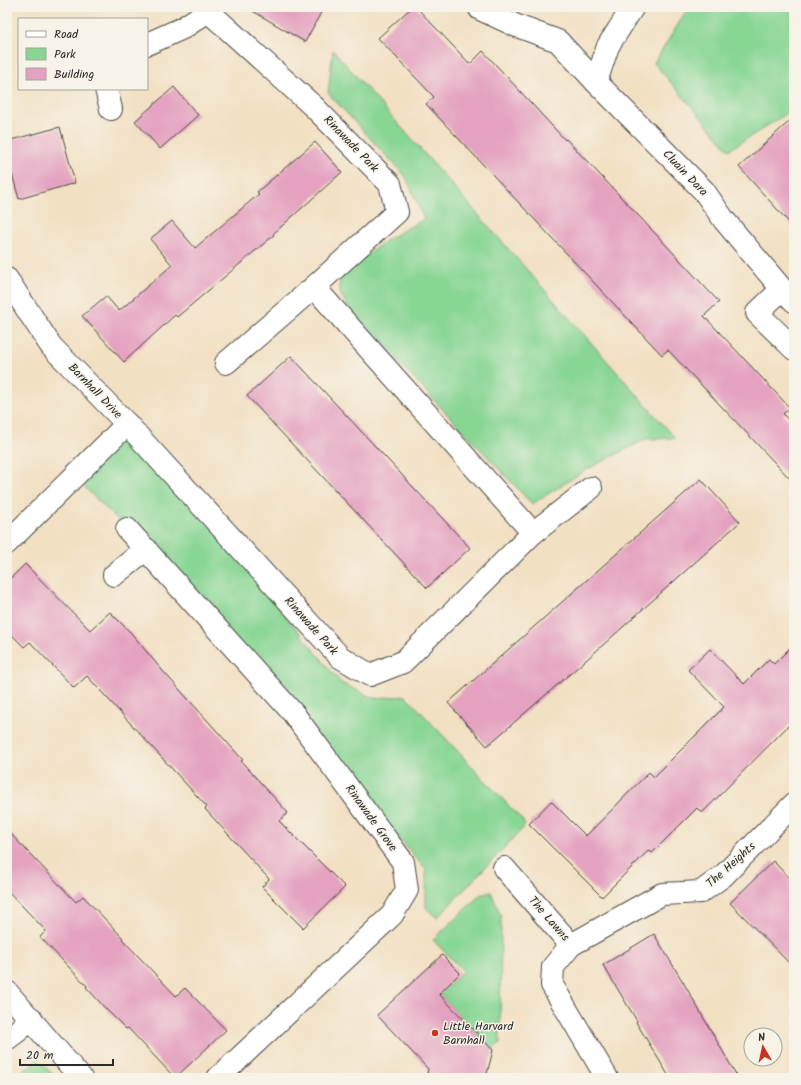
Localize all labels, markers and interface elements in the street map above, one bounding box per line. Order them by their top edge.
legend [18,18,148,90]
text: Road [54,25,79,44]
text: Park [54,45,76,64]
text: Building [54,65,94,84]
street label: Rinawade Park [319,111,384,177]
street label: Cluain Dara [658,145,712,201]
street label: Barnhall Drive [63,359,127,424]
street label: Rinawade Park [279,592,343,660]
street label: Rinawade Grove [340,780,402,856]
street label: The Heights [702,837,760,893]
street label: The Lawns [524,892,574,946]
place label: Little Harvard Barnhall [443,1017,514,1050]
north arrow [743,1027,783,1067]
marker: Little Harvard Barnhall [430,1028,440,1038]
text: N [757,1029,766,1048]
scale bar [20,1041,113,1067]
text: 20 m [26,1046,54,1065]

